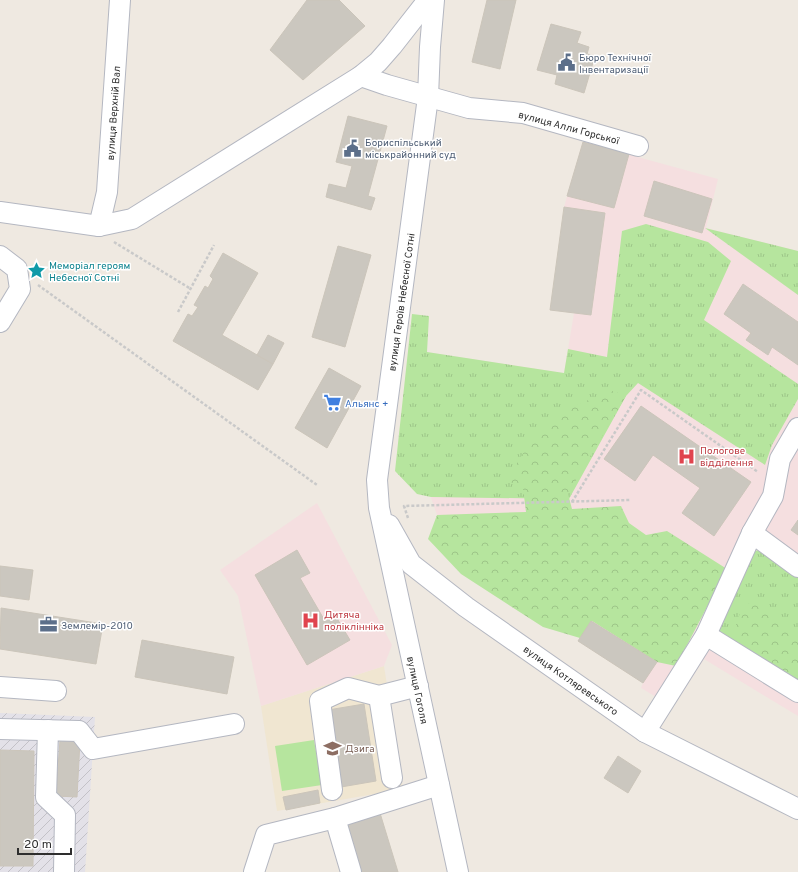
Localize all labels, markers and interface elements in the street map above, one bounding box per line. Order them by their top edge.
place label: Бюро Технічної Інвентаризації [579,52,651,77]
public building icon: Бюро Технічної Інвентаризації [556,53,576,73]
street label: вулиця Верхній Вал [105,65,124,161]
street label: вулиця Алли Горської [517,109,621,148]
place label: Бориспільський міськрайонний суд [365,137,456,162]
public building icon: Бориспільський міськрайонний суд [342,138,362,158]
street label: вулиця Героїв Небесної Сотні [386,232,419,372]
place label: Меморіал героям Небесної Сотні [49,260,130,285]
place icon: Меморіал героям Небесної Сотні [26,261,46,281]
supermarket icon: Альянс + [322,393,342,413]
place label: Альянс + [345,398,388,411]
place label: Пологове відділення [700,445,753,470]
hospital icon: Пологове відділення [677,446,697,466]
place label: Дитяча поліклінніка [324,609,384,634]
hospital icon: Дитяча поліклінніка [301,610,321,630]
office icon: Землемір-2010 [38,615,58,635]
place label: Землемір-2010 [61,620,133,633]
street label: вулиця Котляревського [520,643,620,719]
street label: вулиця Гоголя [403,655,430,725]
school or university icon: Дзига [322,738,342,758]
place label: Дзига [345,743,374,756]
scale bar [18,830,71,856]
text: 20 m [24,837,52,853]

